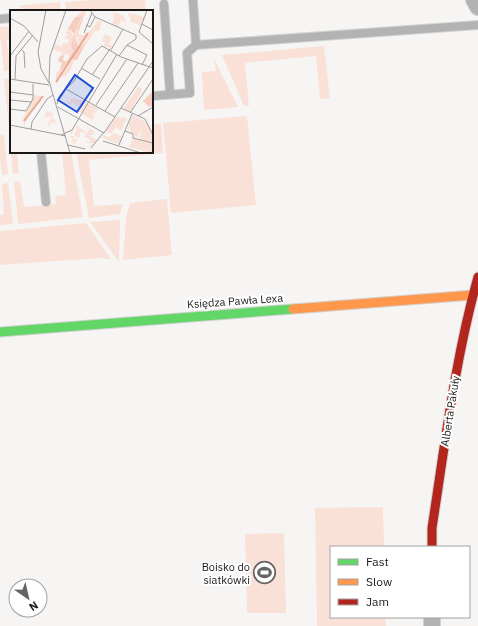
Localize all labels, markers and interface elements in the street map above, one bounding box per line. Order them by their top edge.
inset map [10,10,153,153]
street label: Księdza Pawła Lexa [187,291,284,311]
street label: Alberta Pakuły [437,374,463,447]
legend [330,546,470,618]
text: Fast [366,554,389,569]
place label: Boisko do siatkówki [202,560,250,587]
sports icon: Boisko do siatkówki [252,560,278,586]
text: Slow [366,574,392,589]
north arrow [8,578,48,618]
text: Jam [366,594,389,609]
text: N [26,598,41,614]

